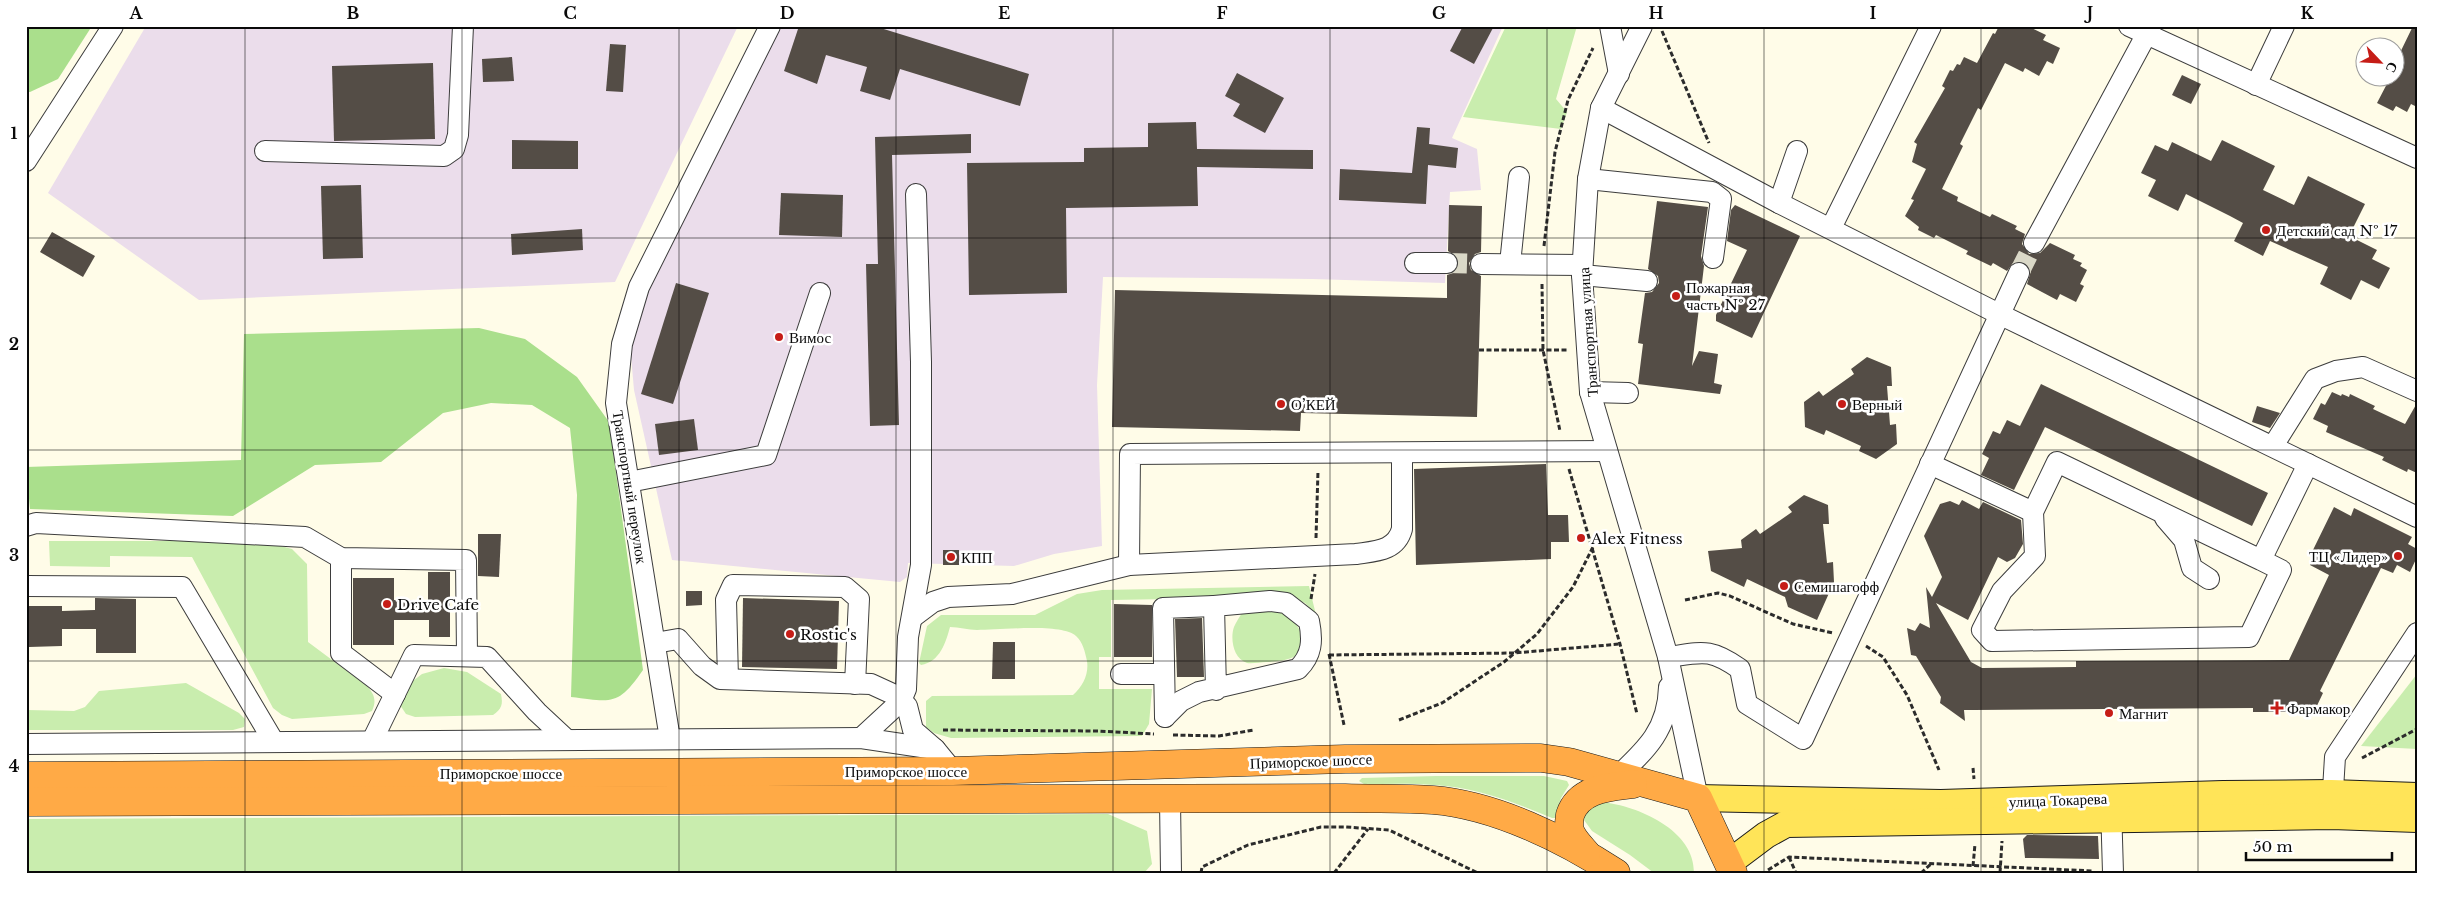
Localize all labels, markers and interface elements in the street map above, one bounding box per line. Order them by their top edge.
text: A [129,3,144,23]
text: B [347,3,360,23]
text: C [563,3,577,23]
text: D [780,3,794,23]
text: E [998,3,1010,23]
text: F [1216,3,1228,23]
text: G [1432,3,1446,23]
text: H [1648,3,1664,23]
text: I [1870,3,1877,23]
text: J [2084,3,2093,23]
text: K [2300,3,2314,23]
north arrow [2356,38,2406,88]
text: С [2381,59,2402,76]
text: 1 [11,123,18,143]
place label: Детский сад № 17 [2276,221,2398,240]
marker: Детский сад № 17 [2260,224,2272,236]
street label: Транспортная улица [1574,266,1602,397]
place label: Пожарная часть № 27 [1686,278,1765,314]
marker: Пожарная часть № 27 [1670,290,1682,302]
place label: Вимос [789,328,831,347]
marker: Вимос [773,331,785,343]
text: 2 [9,334,19,354]
place label: О’КЕЙ [1291,395,1336,414]
place label: Верный [1852,395,1902,414]
marker: О’КЕЙ [1275,398,1287,410]
marker: Верный [1836,398,1848,410]
street label: Транспортный переулок [609,409,652,566]
place label: Alex Fitness [1590,529,1683,548]
marker: Alex Fitness [1575,532,1587,544]
text: 3 [9,545,19,565]
place label: ТЦ «Лидер» [2309,547,2388,566]
place label: КПП [961,548,993,567]
marker: ТЦ «Лидер» [2392,550,2404,562]
marker: КПП [945,551,957,563]
place label: Семишагофф [1794,577,1879,596]
marker: Семишагофф [1778,580,1790,592]
place label: Drive Cafe [397,595,479,614]
marker: Drive Cafe [381,598,393,610]
place label: Rostic's [800,625,857,644]
marker: Rostic's [784,628,796,640]
place label: Фармакор [2287,699,2350,718]
marker: Фармакор [2271,702,2283,714]
place label: Магнит [2119,704,2168,723]
marker: Магнит [2103,707,2115,719]
street label: Приморское шоссе [1250,749,1373,773]
text: 4 [9,756,19,776]
street label: Приморское шоссе [845,762,967,781]
street label: Приморское шоссе [440,764,562,783]
street label: улица Токарева [2009,789,2108,811]
scale bar [2246,829,2392,861]
text: 50 m [2253,837,2293,856]

